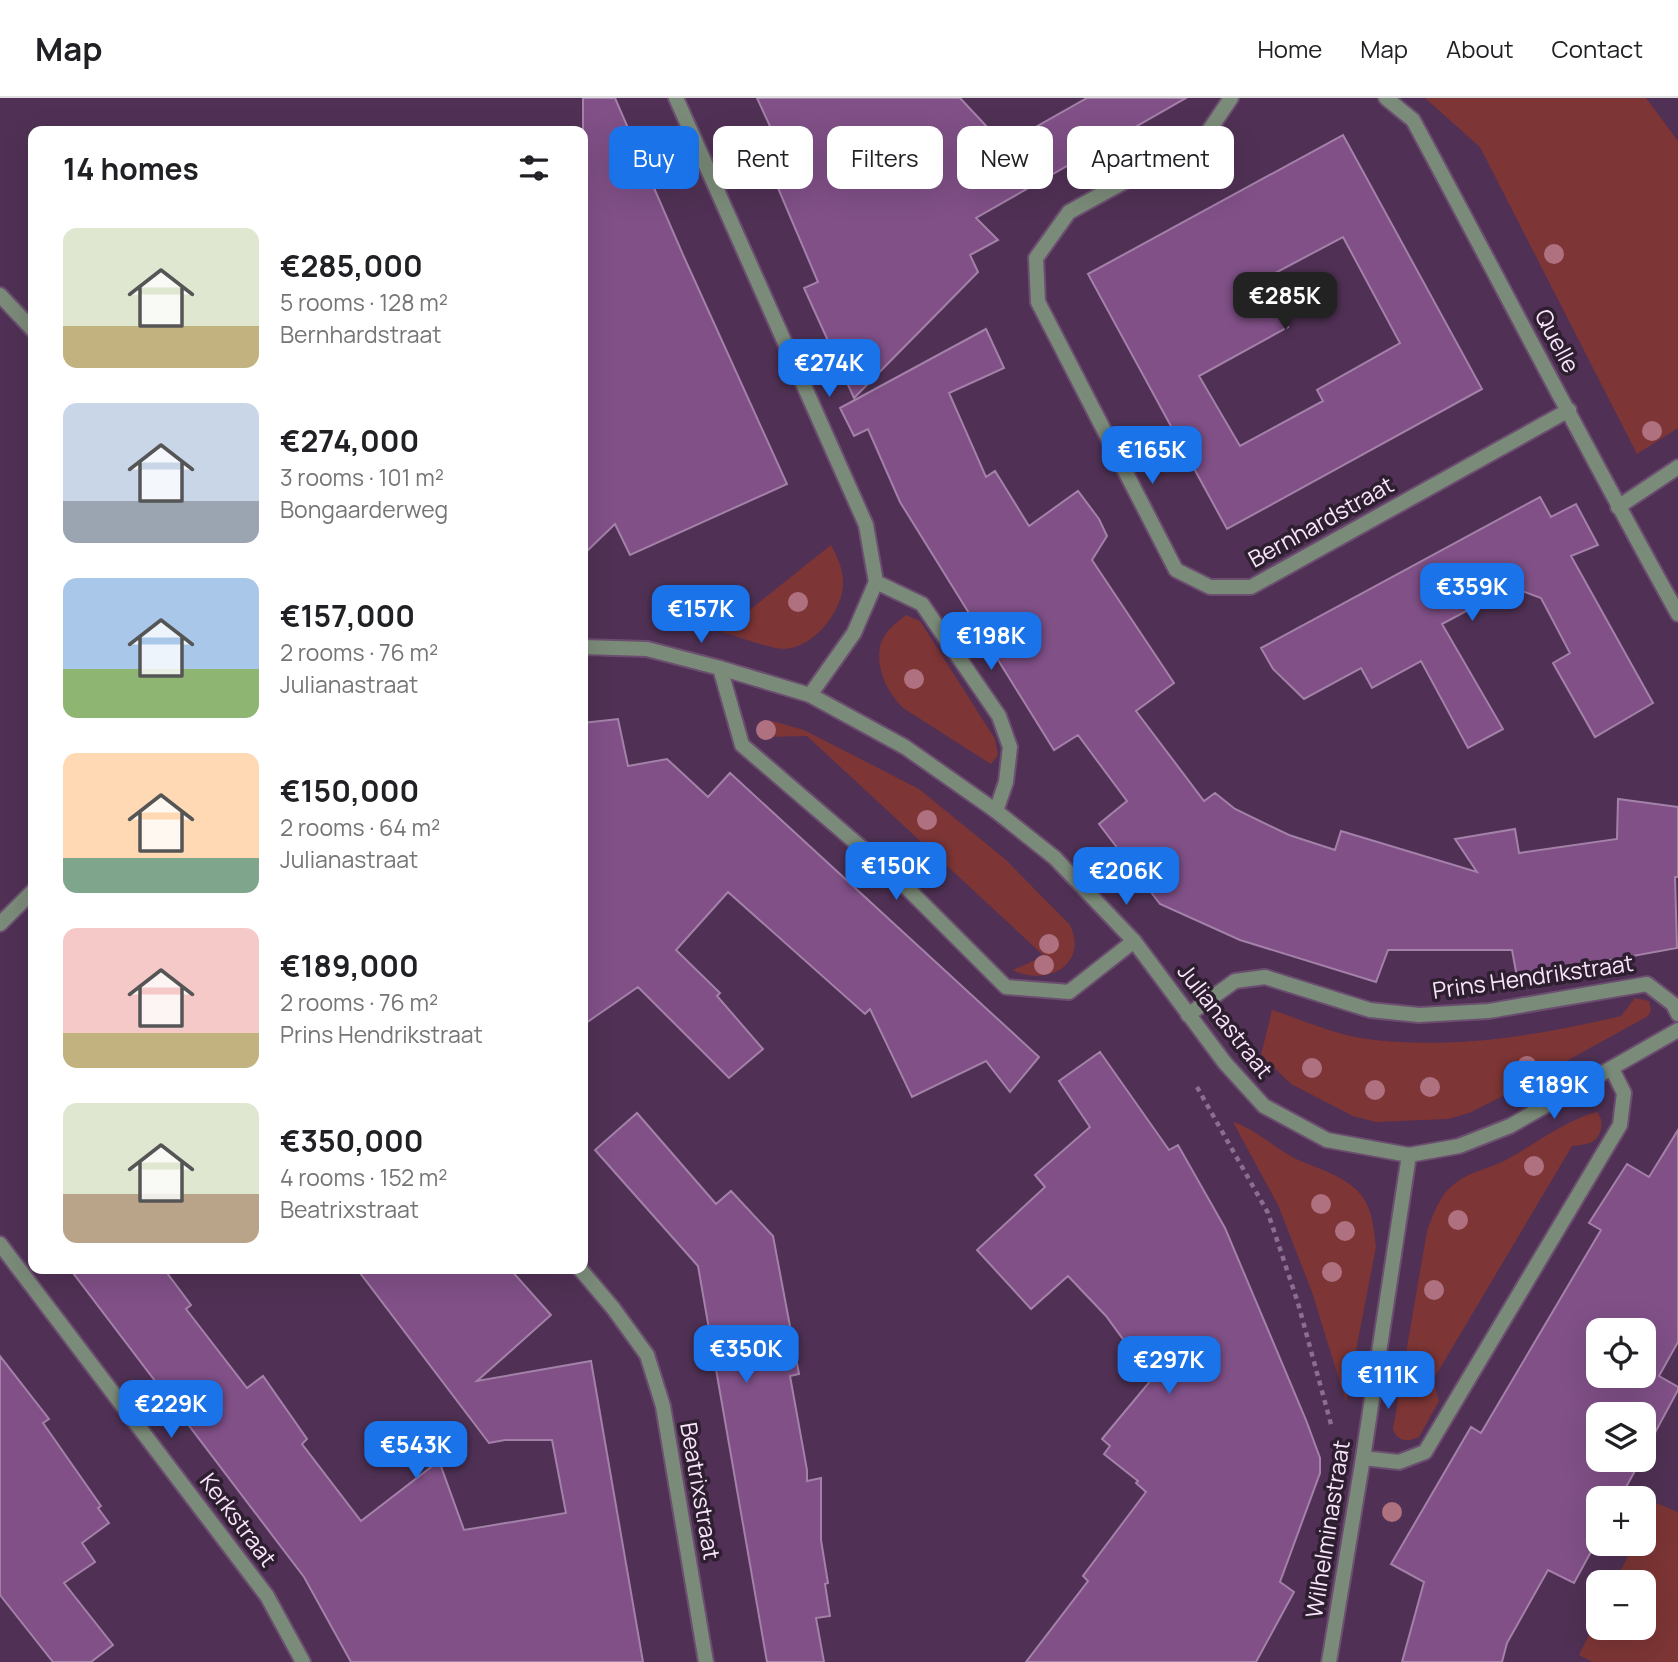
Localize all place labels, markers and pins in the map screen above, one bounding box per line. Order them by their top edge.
pin: €285K [1236,272,1334,332]
pin: €274K [780,340,878,399]
pin: €165K [1103,426,1201,486]
pin: €359K [1423,564,1521,623]
pin: €157K [652,586,750,645]
pin: €198K [942,612,1040,672]
pin: €150K [847,842,945,902]
pin: €206K [1077,848,1175,907]
pin: €189K [1505,1062,1603,1121]
pin: €350K [697,1326,795,1385]
pin: €297K [1120,1336,1218,1396]
pin: €111K [1339,1352,1437,1411]
pin: €229K [122,1380,220,1440]
pin: €543K [367,1422,465,1481]

